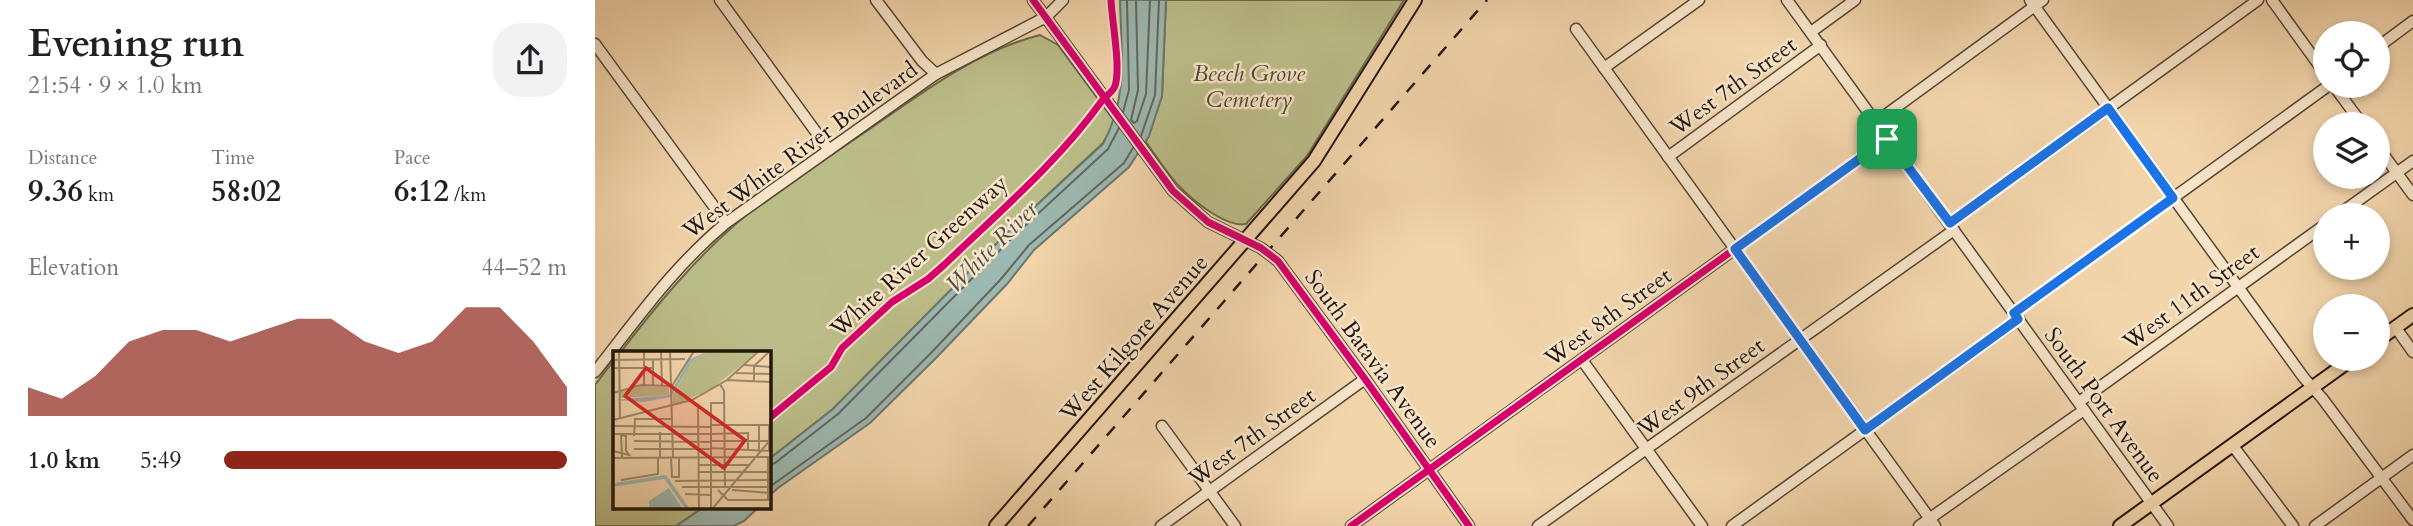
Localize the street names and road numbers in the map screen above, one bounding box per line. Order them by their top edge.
street label: West 7th Street [1662,29,1803,143]
street label: West White River Boulevard [675,54,924,246]
street label: White River Greenway [823,168,1014,345]
street label: West 11th Street [2116,237,2266,358]
street label: West Kilgore Avenue [1052,248,1215,429]
street label: West 8th Street [1537,260,1678,374]
street label: South Batavia Avenue [1297,263,1449,455]
street label: South Port Avenue [2037,321,2171,489]
street label: West 9th Street [1630,330,1771,444]
street label: West 7th Street [1181,380,1322,494]

